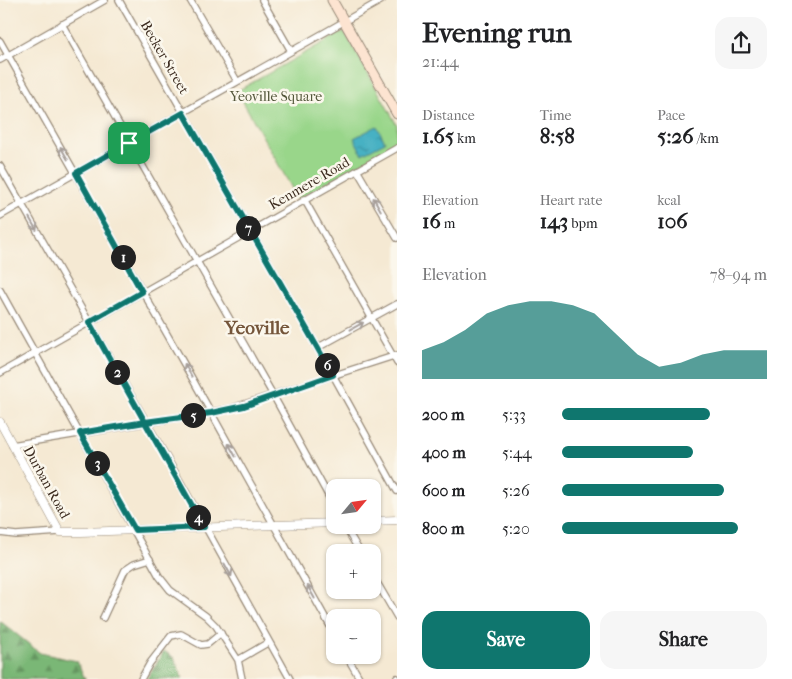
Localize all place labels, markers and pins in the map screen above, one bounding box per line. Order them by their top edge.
pin [108,122,150,164]
pin: 7 [236,216,260,240]
pin: 1 [110,244,136,270]
pin: 6 [314,352,340,378]
pin: 2 [104,360,130,384]
pin: 5 [180,402,206,428]
pin: 3 [84,450,110,476]
pin: 4 [186,504,210,530]

